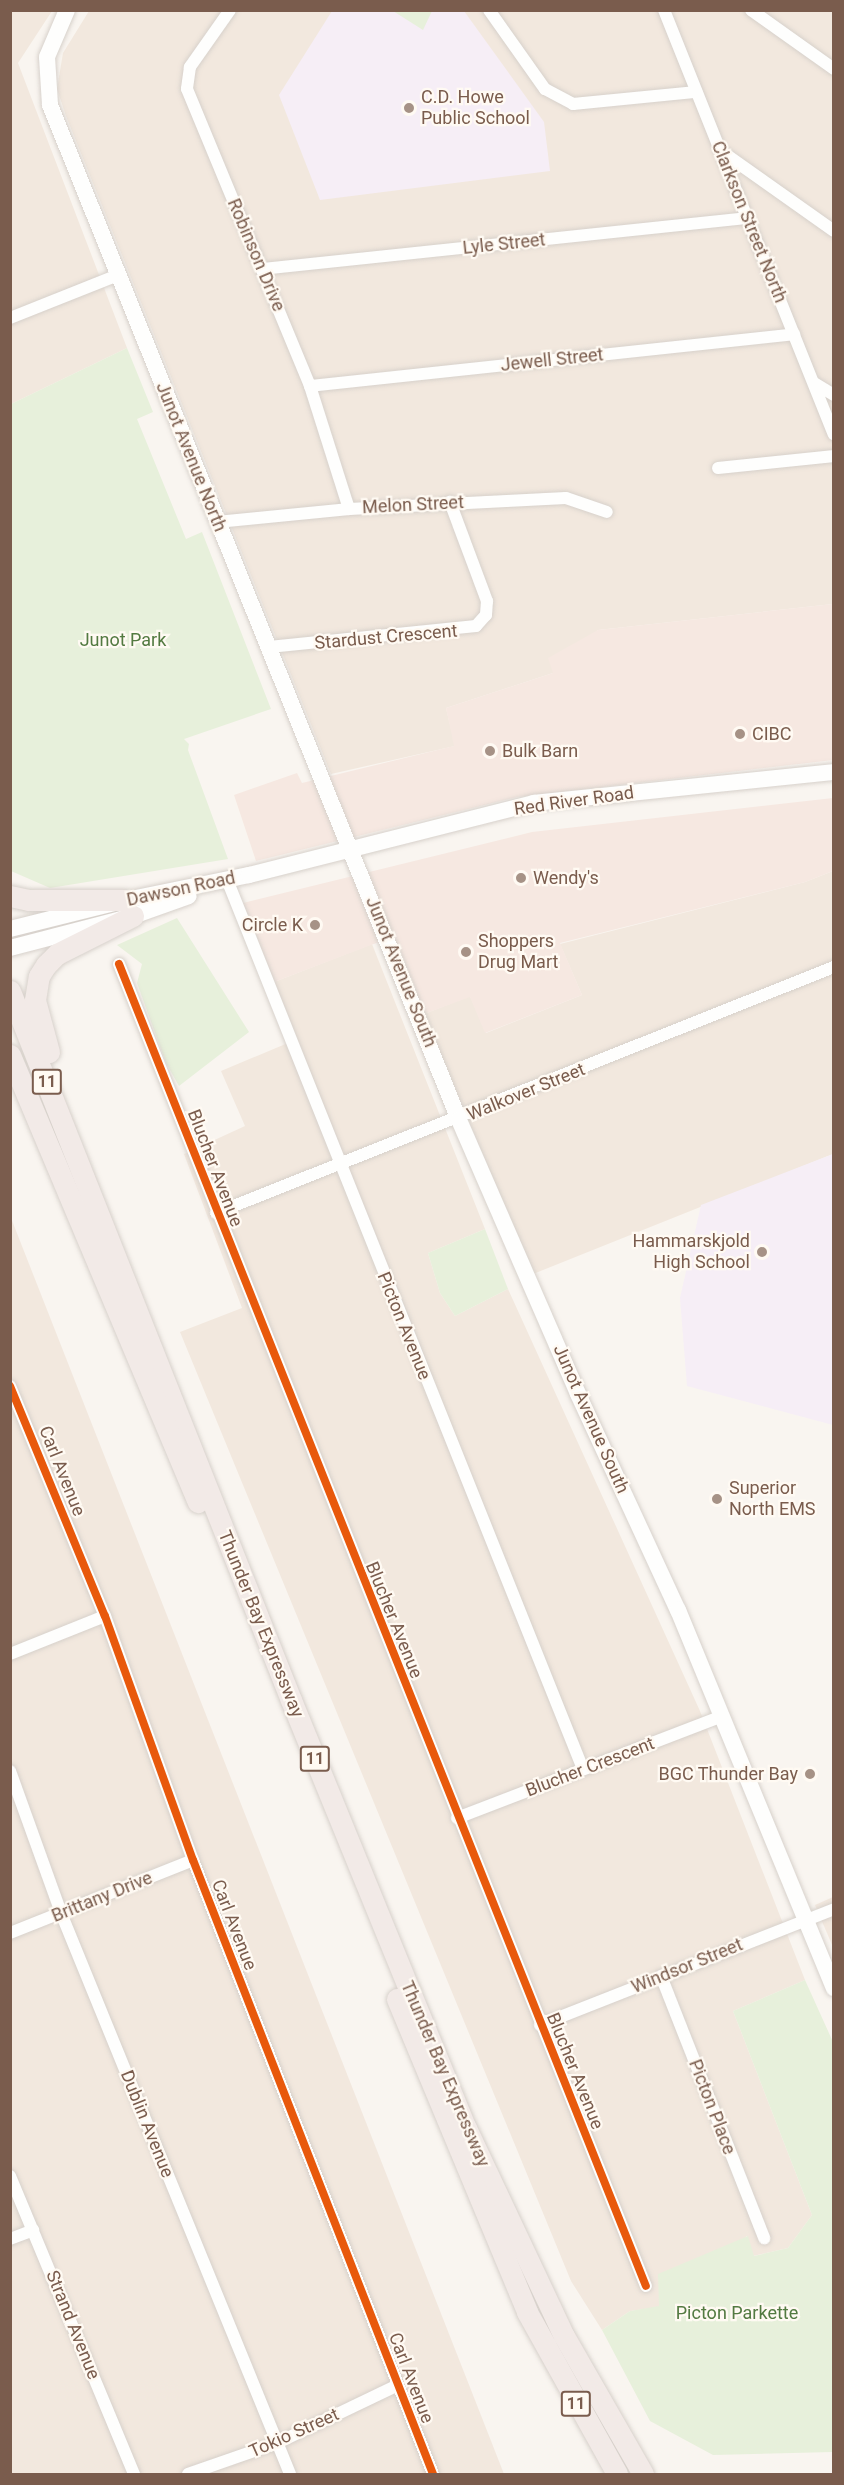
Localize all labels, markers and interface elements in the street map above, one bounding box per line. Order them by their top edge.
place label: C.D. Howe Public School [421,87,530,130]
marker: C.D. Howe Public School [402,101,416,115]
street label: Clarkson Street North [707,138,791,306]
street label: Robinson Drive [223,195,289,315]
street label: Lyle Street [462,229,546,259]
street label: Jewell Street [500,344,604,376]
street label: Junot Avenue North [151,379,231,535]
street label: Melon Street [362,492,464,518]
street label: Stardust Crescent [314,620,458,654]
park label: Junot Park [80,629,166,651]
place label: CIBC [752,723,792,745]
marker: CIBC [733,727,747,741]
place label: Bulk Barn [502,740,578,762]
marker: Bulk Barn [483,744,497,758]
street label: Red River Road [513,782,635,820]
street label: Dawson Road [125,867,237,911]
place label: Wendy's [533,867,599,889]
marker: Wendy's [514,871,528,885]
street label: Junot Avenue South [361,894,441,1050]
place label: Circle K [242,914,303,936]
marker: Circle K [308,918,322,932]
place label: Shoppers Drug Mart [478,931,558,974]
marker: Shoppers Drug Mart [459,945,473,959]
street label: Walkover Street [464,1059,588,1125]
road number: 11 [30,1069,63,1095]
street label: Blucher Avenue [183,1106,247,1230]
place label: Hammarskjold High School [632,1231,750,1274]
marker: Hammarskjold High School [755,1245,769,1259]
street label: Picton Avenue [373,1269,435,1383]
street label: Junot Avenue South [549,1341,633,1497]
street label: Carl Avenue [34,1423,90,1519]
place label: Superior North EMS [729,1478,816,1520]
marker: Superior North EMS [710,1492,724,1506]
street label: Thunder Bay Expressway [214,1527,308,1721]
street label: Blucher Avenue [361,1559,427,1681]
street label: Blucher Crescent [523,1733,657,1801]
road number: 11 [298,1746,332,1772]
place label: BGC Thunder Bay [658,1763,798,1785]
marker: BGC Thunder Bay [803,1767,817,1781]
street label: Brittany Drive [49,1867,155,1927]
street label: Carl Avenue [207,1877,261,1973]
street label: Windsor Street [628,1934,746,1998]
street label: Thunder Bay Expressway [396,1978,494,2170]
street label: Blucher Avenue [542,2010,608,2132]
street label: Picton Place [684,2056,740,2158]
street label: Dublin Avenue [116,2067,178,2181]
street label: Strand Avenue [41,2267,105,2383]
park label: Picton Parkette [676,2302,798,2324]
street label: Carl Avenue [384,2330,438,2426]
road number: 11 [560,2391,592,2417]
street label: Tokio Street [246,2404,342,2462]

